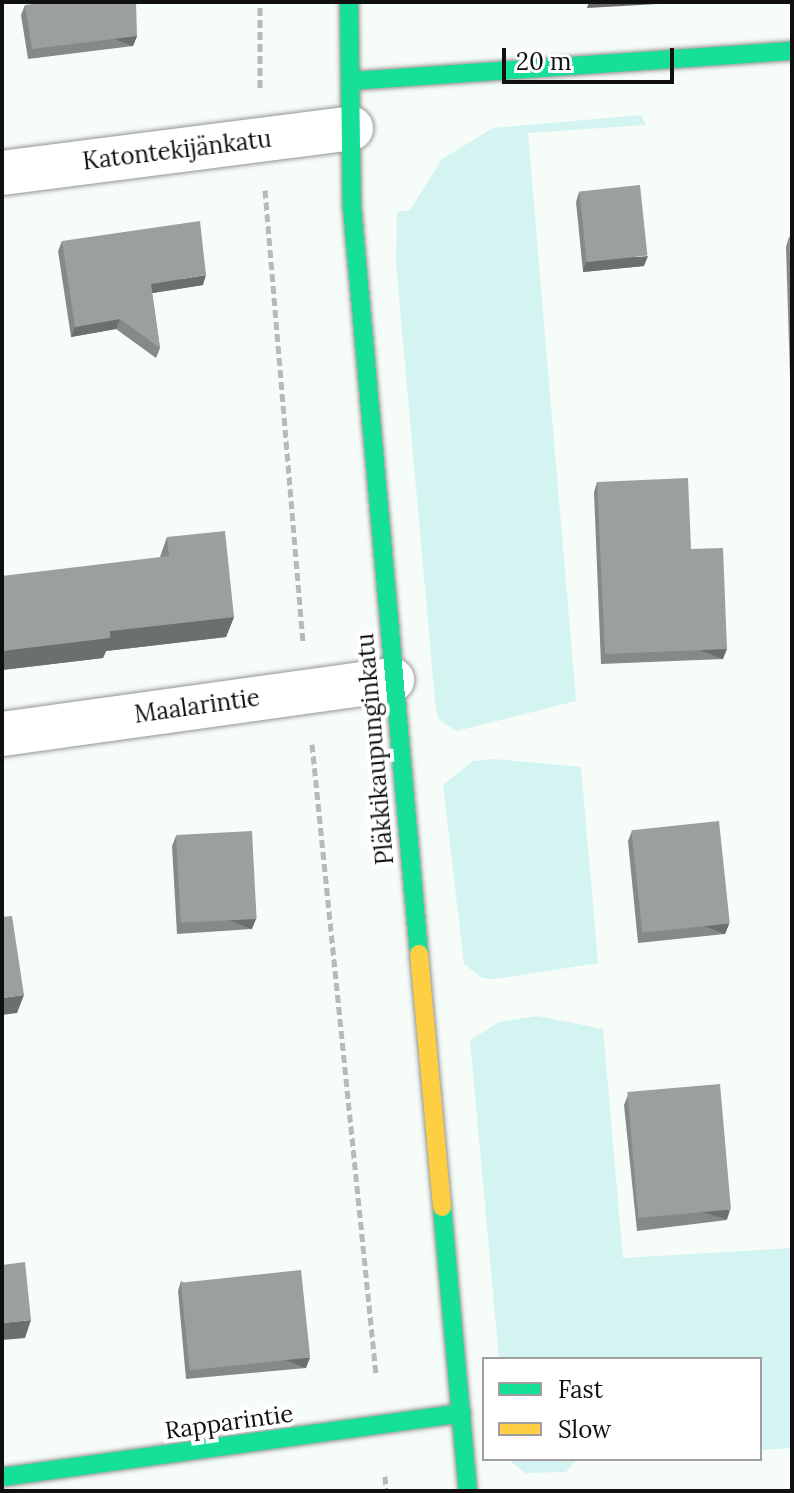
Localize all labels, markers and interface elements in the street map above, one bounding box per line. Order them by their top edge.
scale bar [506,32,678,82]
text: 20 m [516,46,572,77]
street label: Katontekijänkatu [81,124,273,176]
street label: Pläkkikaupunginkatu [351,632,399,866]
street label: Maalarintie [132,683,262,729]
legend [482,1357,762,1461]
text: Fast [558,1374,603,1405]
street label: Rapparintie [163,1399,295,1445]
text: Slow [558,1414,611,1445]

